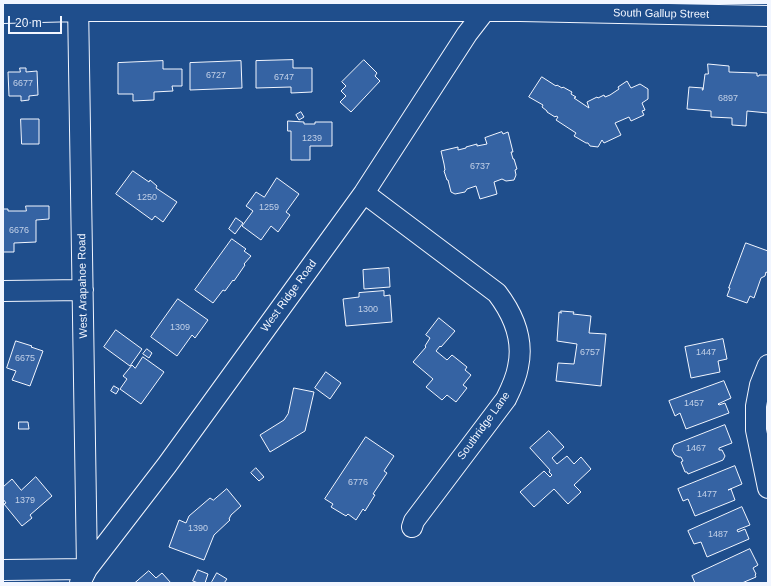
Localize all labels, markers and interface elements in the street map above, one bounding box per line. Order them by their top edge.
street label: South Gallup Street [613,7,709,21]
scale bar [10,8,64,34]
text: 20 m [15,16,42,30]
house number: 6727 [206,71,226,81]
house number: 6747 [274,73,294,83]
house number: 6677 [13,79,33,89]
house number: 6897 [718,94,738,104]
house number: 1239 [302,134,322,144]
house number: 6737 [470,162,490,172]
house number: 1250 [137,193,157,203]
house number: 1259 [259,203,279,213]
house number: 6676 [9,226,29,236]
street label: West Arapahoe Road [75,233,91,339]
street label: West Ridge Road [258,257,320,335]
house number: 1300 [358,305,378,315]
house number: 1309 [170,323,190,333]
house number: 6757 [580,348,600,358]
house number: 1447 [696,348,716,358]
house number: 6675 [15,354,35,364]
street label: Southridge Lane [455,389,513,463]
house number: 1457 [684,399,704,409]
house number: 1467 [686,444,706,454]
house number: 6776 [348,478,368,488]
house number: 1477 [697,490,717,500]
house number: 1379 [15,496,35,506]
house number: 1390 [188,524,208,534]
house number: 1487 [708,530,728,540]

